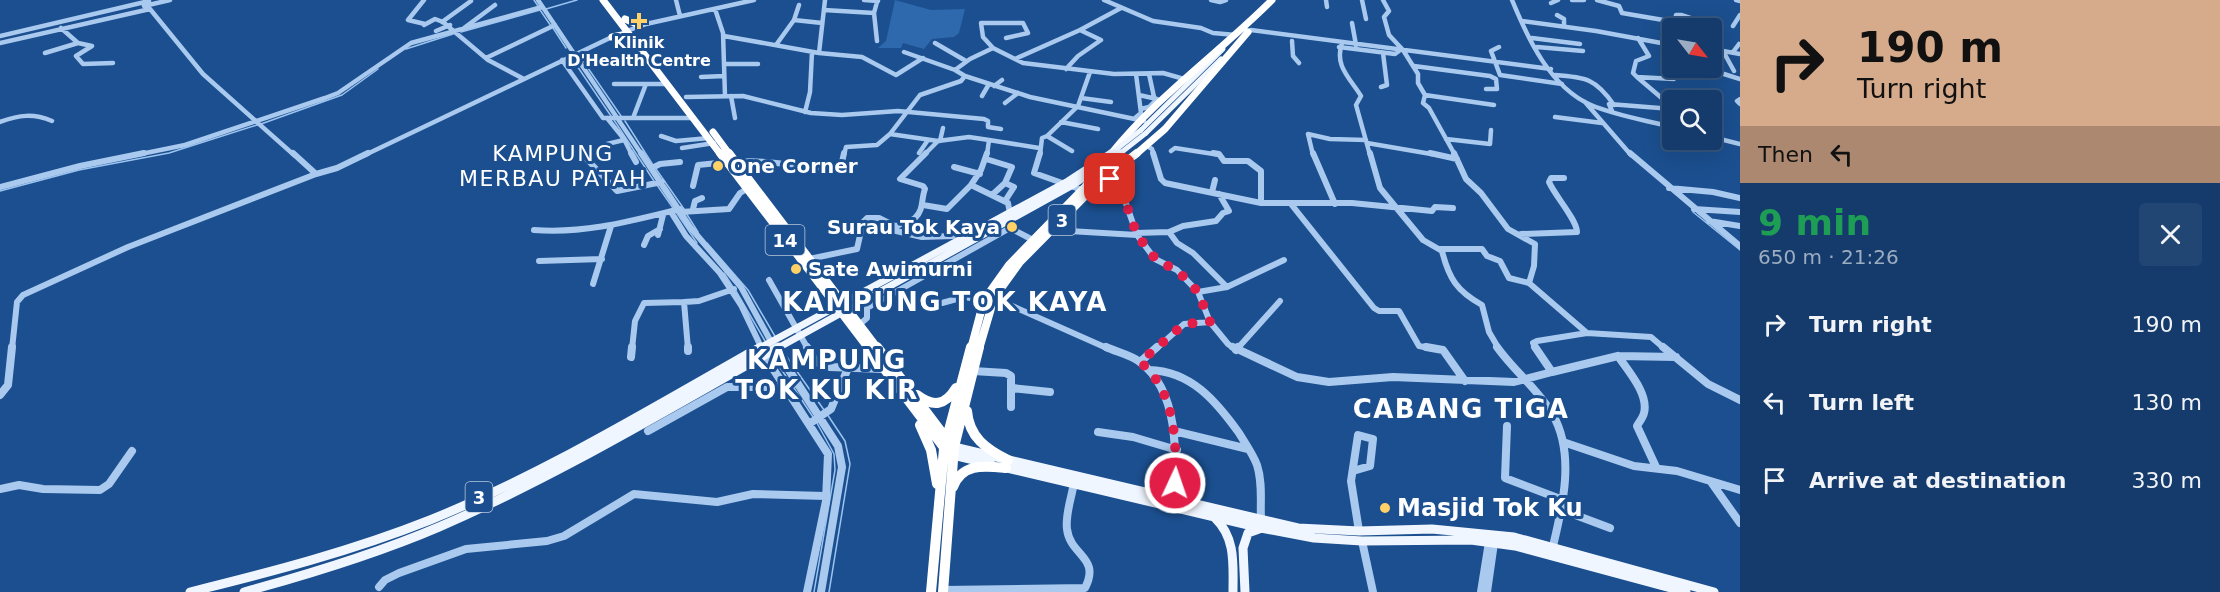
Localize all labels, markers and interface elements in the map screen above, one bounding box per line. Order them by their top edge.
marker: Klinik D'Health Centre [630,12,648,30]
north arrow [1662,18,1722,78]
map controls [1662,18,1722,150]
text: 190 m [1857,23,2003,72]
icon: right [1758,24,1836,102]
place label: Klinik D'Health Centre [567,33,711,70]
text: Turn right [1857,73,1986,104]
button: search [1662,90,1722,150]
icon: left [1825,138,1858,171]
district label: KAMPUNG MERBAU PATAH [459,141,647,191]
text: Then [1758,142,1813,167]
pin [1084,153,1135,204]
place label: One Corner [730,154,858,178]
marker: One Corner [711,159,725,173]
icon: arrive [1093,162,1126,195]
text: 9 min [1758,202,1871,243]
button: close [2139,203,2202,266]
road number: 3 [1048,205,1076,235]
place label: Surau Tok Kaya [827,215,1000,239]
marker: Surau Tok Kaya [1005,220,1019,234]
road number: 14 [766,225,804,255]
text: 650 m · 21:26 [1758,245,1899,269]
place label: Sate Awimurni [808,257,973,281]
marker: Sate Awimurni [789,262,803,276]
district label: KAMPUNG TOK KAYA [782,287,1108,317]
icon: right [1758,308,1791,341]
text: Turn right [1809,312,1932,337]
text: 190 m [2132,312,2202,337]
district label: KAMPUNG TOK KU KIR [735,345,919,405]
icon: left [1758,386,1791,419]
text: Turn left [1809,390,1914,415]
text: 130 m [2132,390,2202,415]
district label: CABANG TIGA [1353,394,1569,424]
position arrow [1143,451,1207,515]
icon: arrive [1758,464,1791,497]
text: Arrive at destination [1809,468,2066,493]
text: 330 m [2132,468,2202,493]
road number: 3 [466,482,492,512]
place label: Masjid Tok Ku [1397,494,1583,522]
marker: Masjid Tok Ku [1378,501,1392,515]

